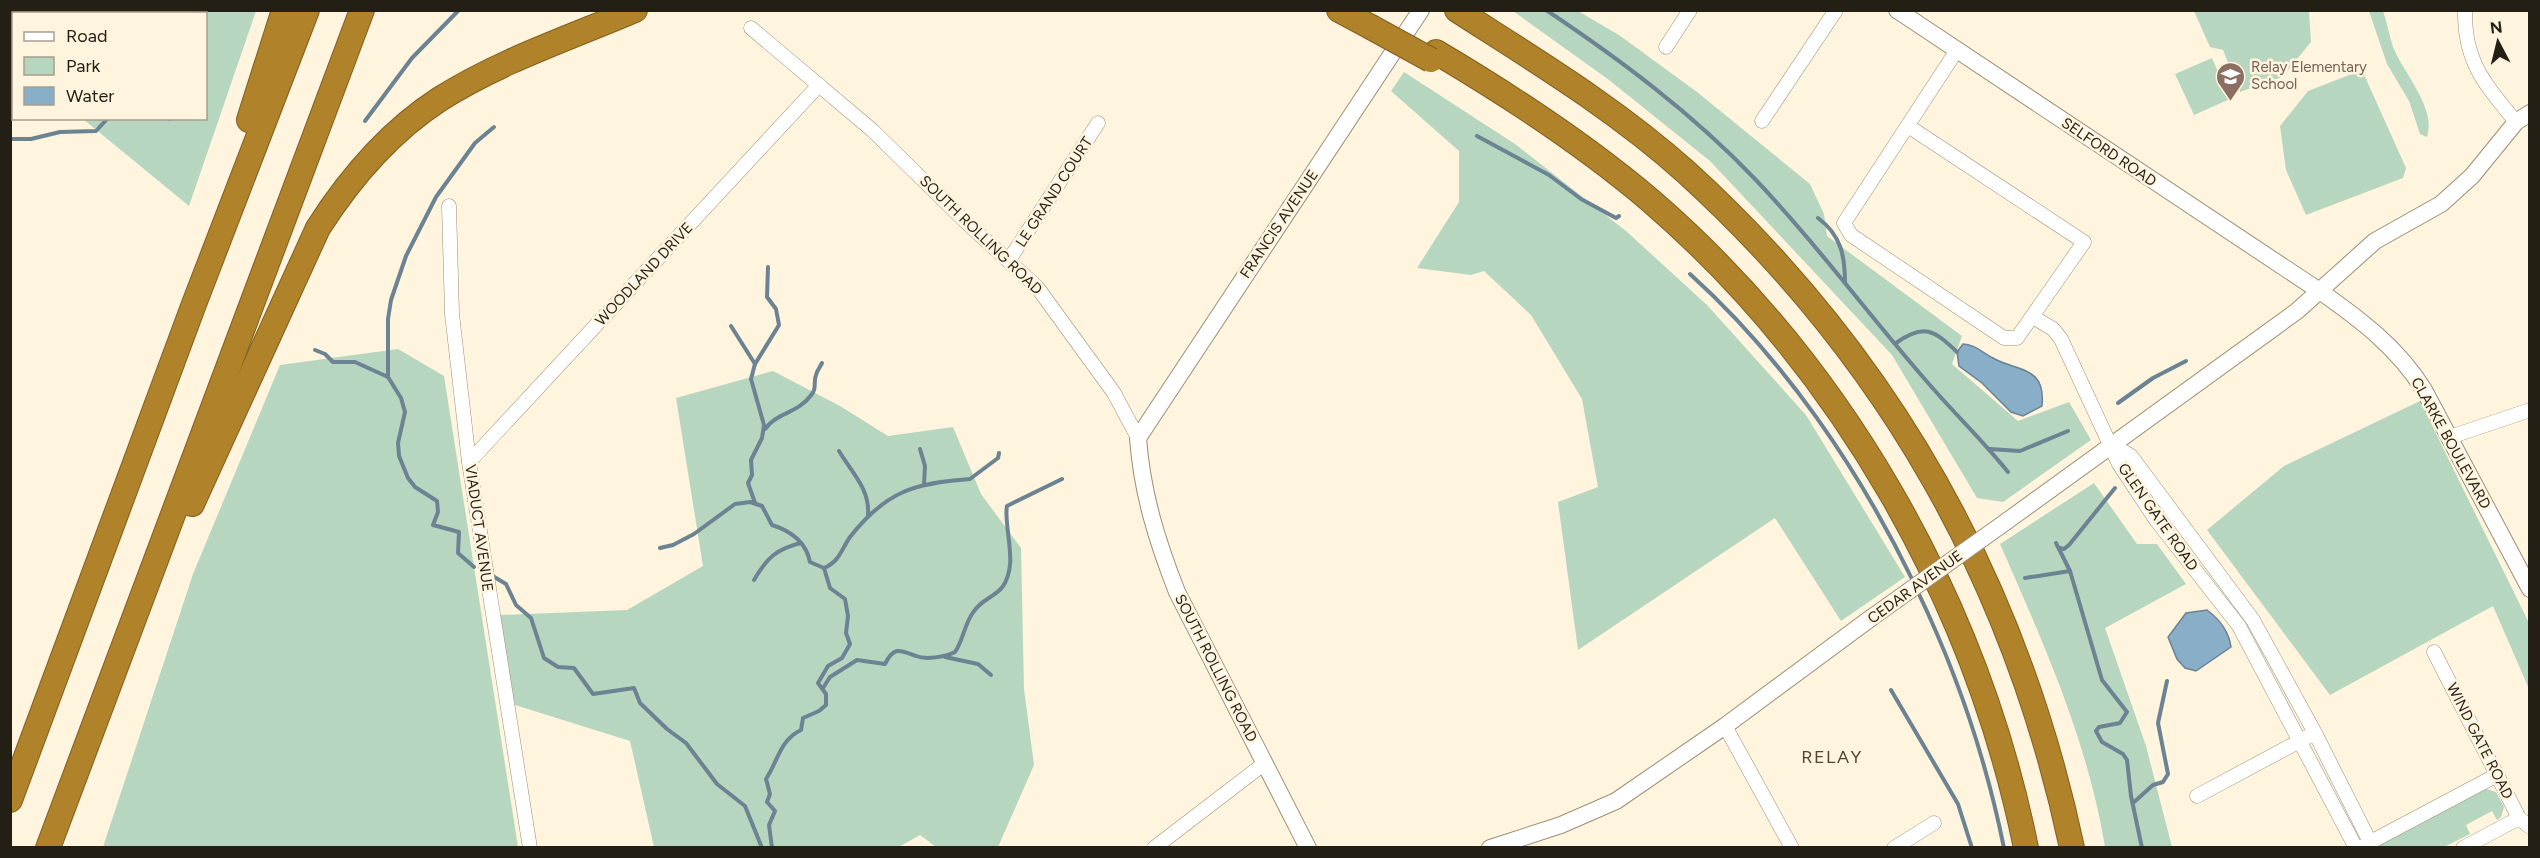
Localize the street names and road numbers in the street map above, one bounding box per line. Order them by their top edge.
street label: SELFORD ROAD [2058,114,2160,190]
street label: LE GRAND COURT [1012,133,1097,250]
street label: FRANCIS AVENUE [1236,166,1322,282]
street label: SOUTH ROLLING ROAD [916,172,1046,298]
street label: WOODLAND DRIVE [592,219,696,329]
street label: CLARKE BOULEVARD [2407,374,2495,512]
street label: GLEN GATE ROAD [2114,460,2202,574]
street label: VIADUCT AVENUE [461,463,497,593]
street label: CEDAR AVENUE [1864,546,1966,628]
street label: SOUTH ROLLING ROAD [1171,591,1261,745]
street label: WIND GATE ROAD [2443,680,2517,802]

